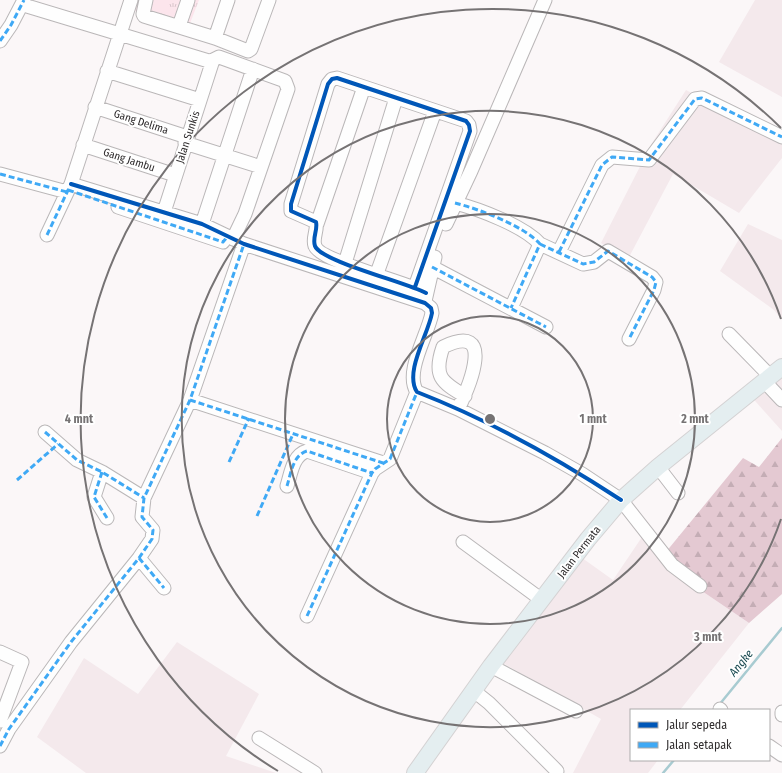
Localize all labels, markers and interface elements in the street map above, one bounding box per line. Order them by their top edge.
street label: Gang Delima [112,107,170,137]
street label: Jalan Sunkis [173,109,203,165]
street label: Gang Jambu [101,146,157,174]
text: 4 mnt [65,412,94,426]
centre of rings [483,412,497,426]
text: 1 mnt [579,412,607,426]
text: 2 mnt [680,412,710,426]
street label: Jalan Permata [555,523,603,581]
text: 3 mnt [693,630,723,644]
water label: Angke [725,647,756,680]
legend [630,709,770,761]
text: Jalur sepeda [666,718,727,732]
text: Jalan setapak [666,738,732,752]

